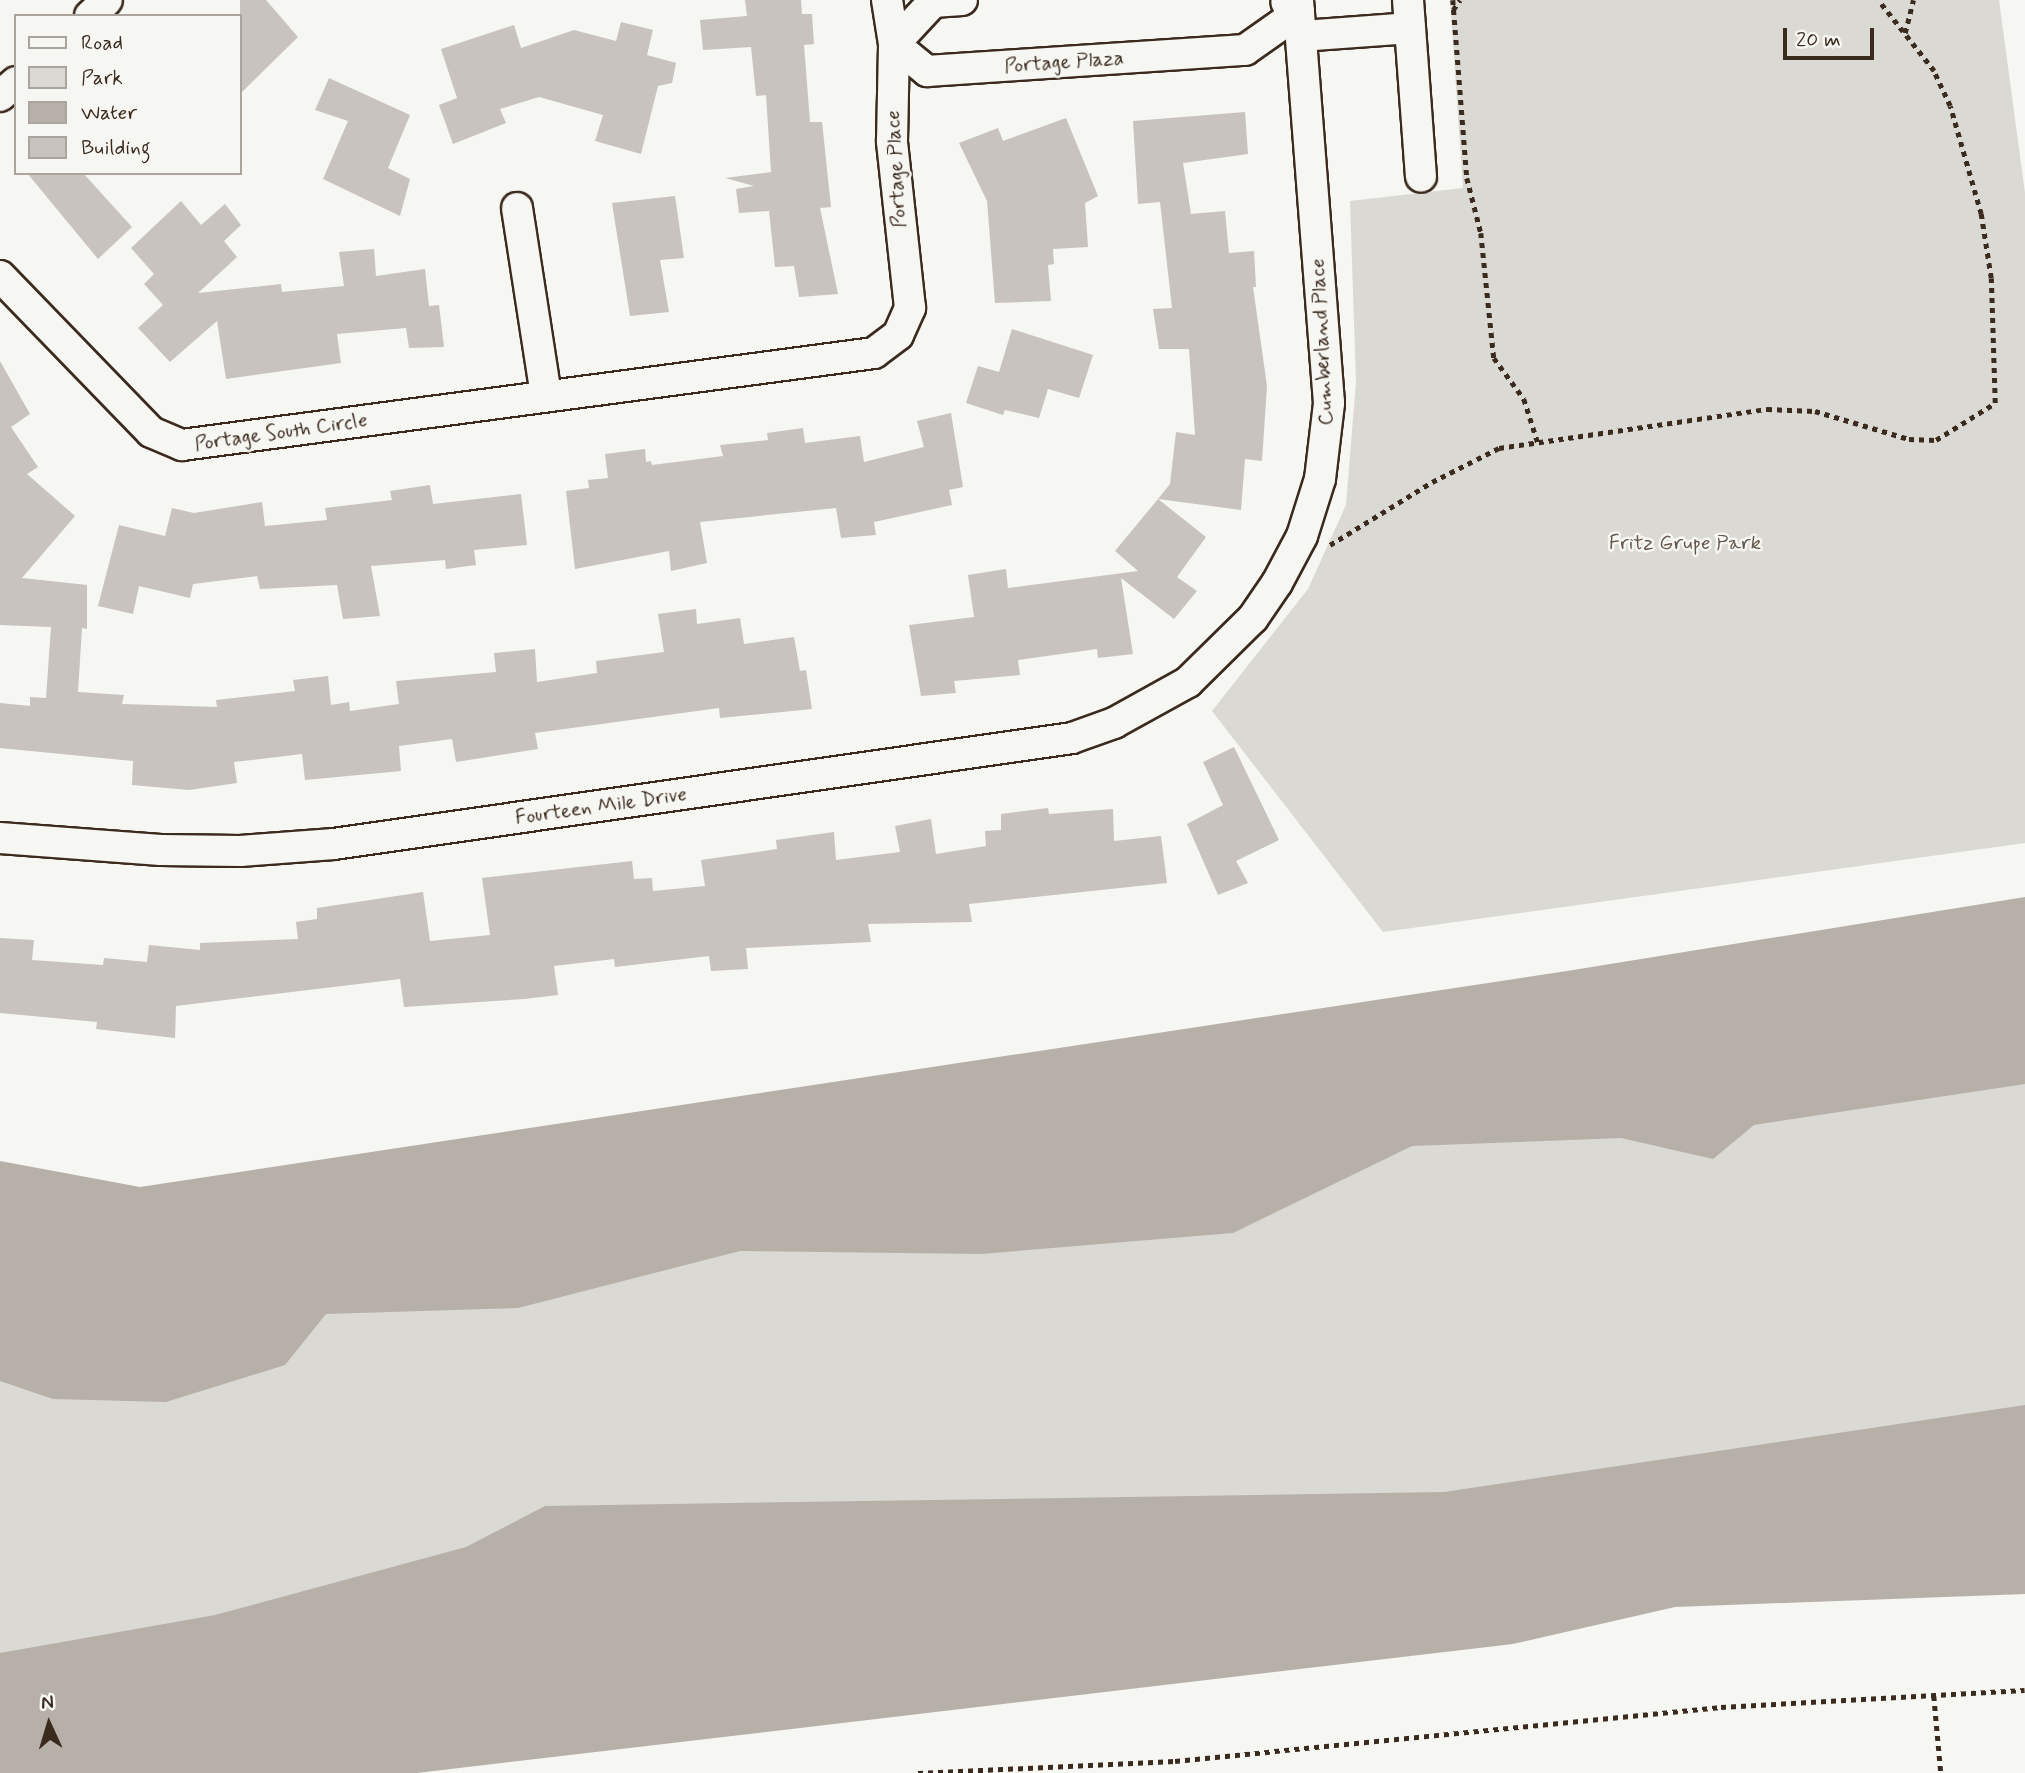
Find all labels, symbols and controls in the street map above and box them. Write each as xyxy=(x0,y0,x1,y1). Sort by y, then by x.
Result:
legend xyxy=(14,14,242,175)
scale bar xyxy=(1787,14,1878,58)
text: 20 m xyxy=(1796,26,1841,54)
text: Road xyxy=(81,29,123,57)
street label: Portage Plaza xyxy=(1003,45,1125,79)
text: Park xyxy=(81,64,123,92)
text: Water xyxy=(81,99,137,127)
street label: Portage Place xyxy=(880,109,912,229)
text: Building xyxy=(81,134,151,162)
street label: Cumberland Place xyxy=(1305,258,1339,426)
street label: Portage South Circle xyxy=(192,407,370,457)
park label: Fritz Grupe Park xyxy=(1611,530,1759,556)
street label: Fourteen Mile Drive xyxy=(514,782,688,830)
north arrow xyxy=(14,1689,84,1759)
text: N xyxy=(40,1690,55,1715)

